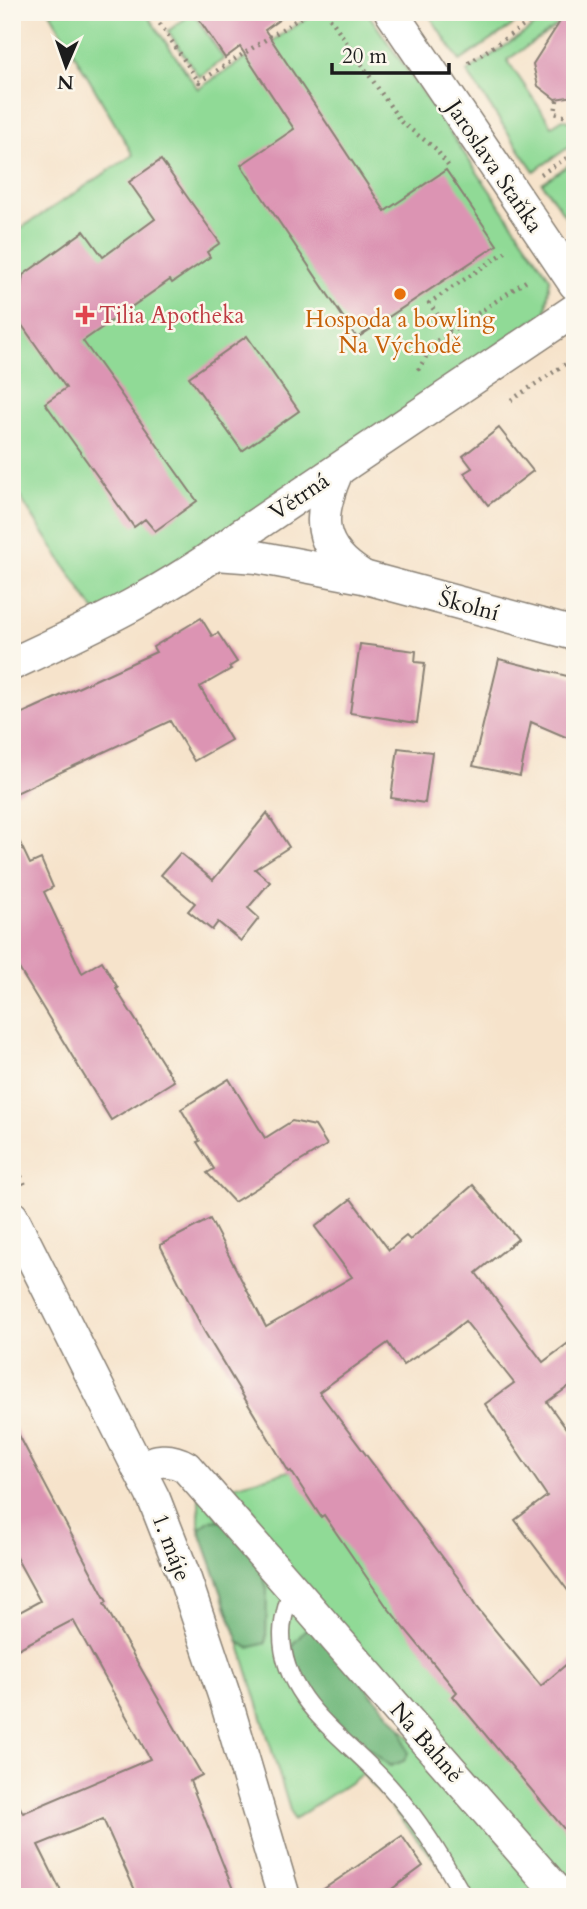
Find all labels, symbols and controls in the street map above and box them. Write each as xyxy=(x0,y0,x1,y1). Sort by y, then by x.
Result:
north arrow xyxy=(32,32,102,102)
scale bar xyxy=(332,32,449,76)
text: 20 m xyxy=(342,42,387,71)
text: N xyxy=(56,69,74,95)
street label: Jaroslava Staňka xyxy=(437,91,550,239)
marker: Hospoda a bowling Na Východě xyxy=(392,286,408,302)
place label: Tilia Apotheka xyxy=(99,300,244,331)
place label: Hospoda a bowling Na Východě xyxy=(305,304,495,361)
marker: Tilia Apotheka xyxy=(77,307,93,323)
street label: Větrná xyxy=(263,465,335,528)
street label: Školní xyxy=(435,582,503,628)
street label: 1. máje xyxy=(144,1509,199,1585)
street label: Na Bahně xyxy=(383,1695,470,1789)

